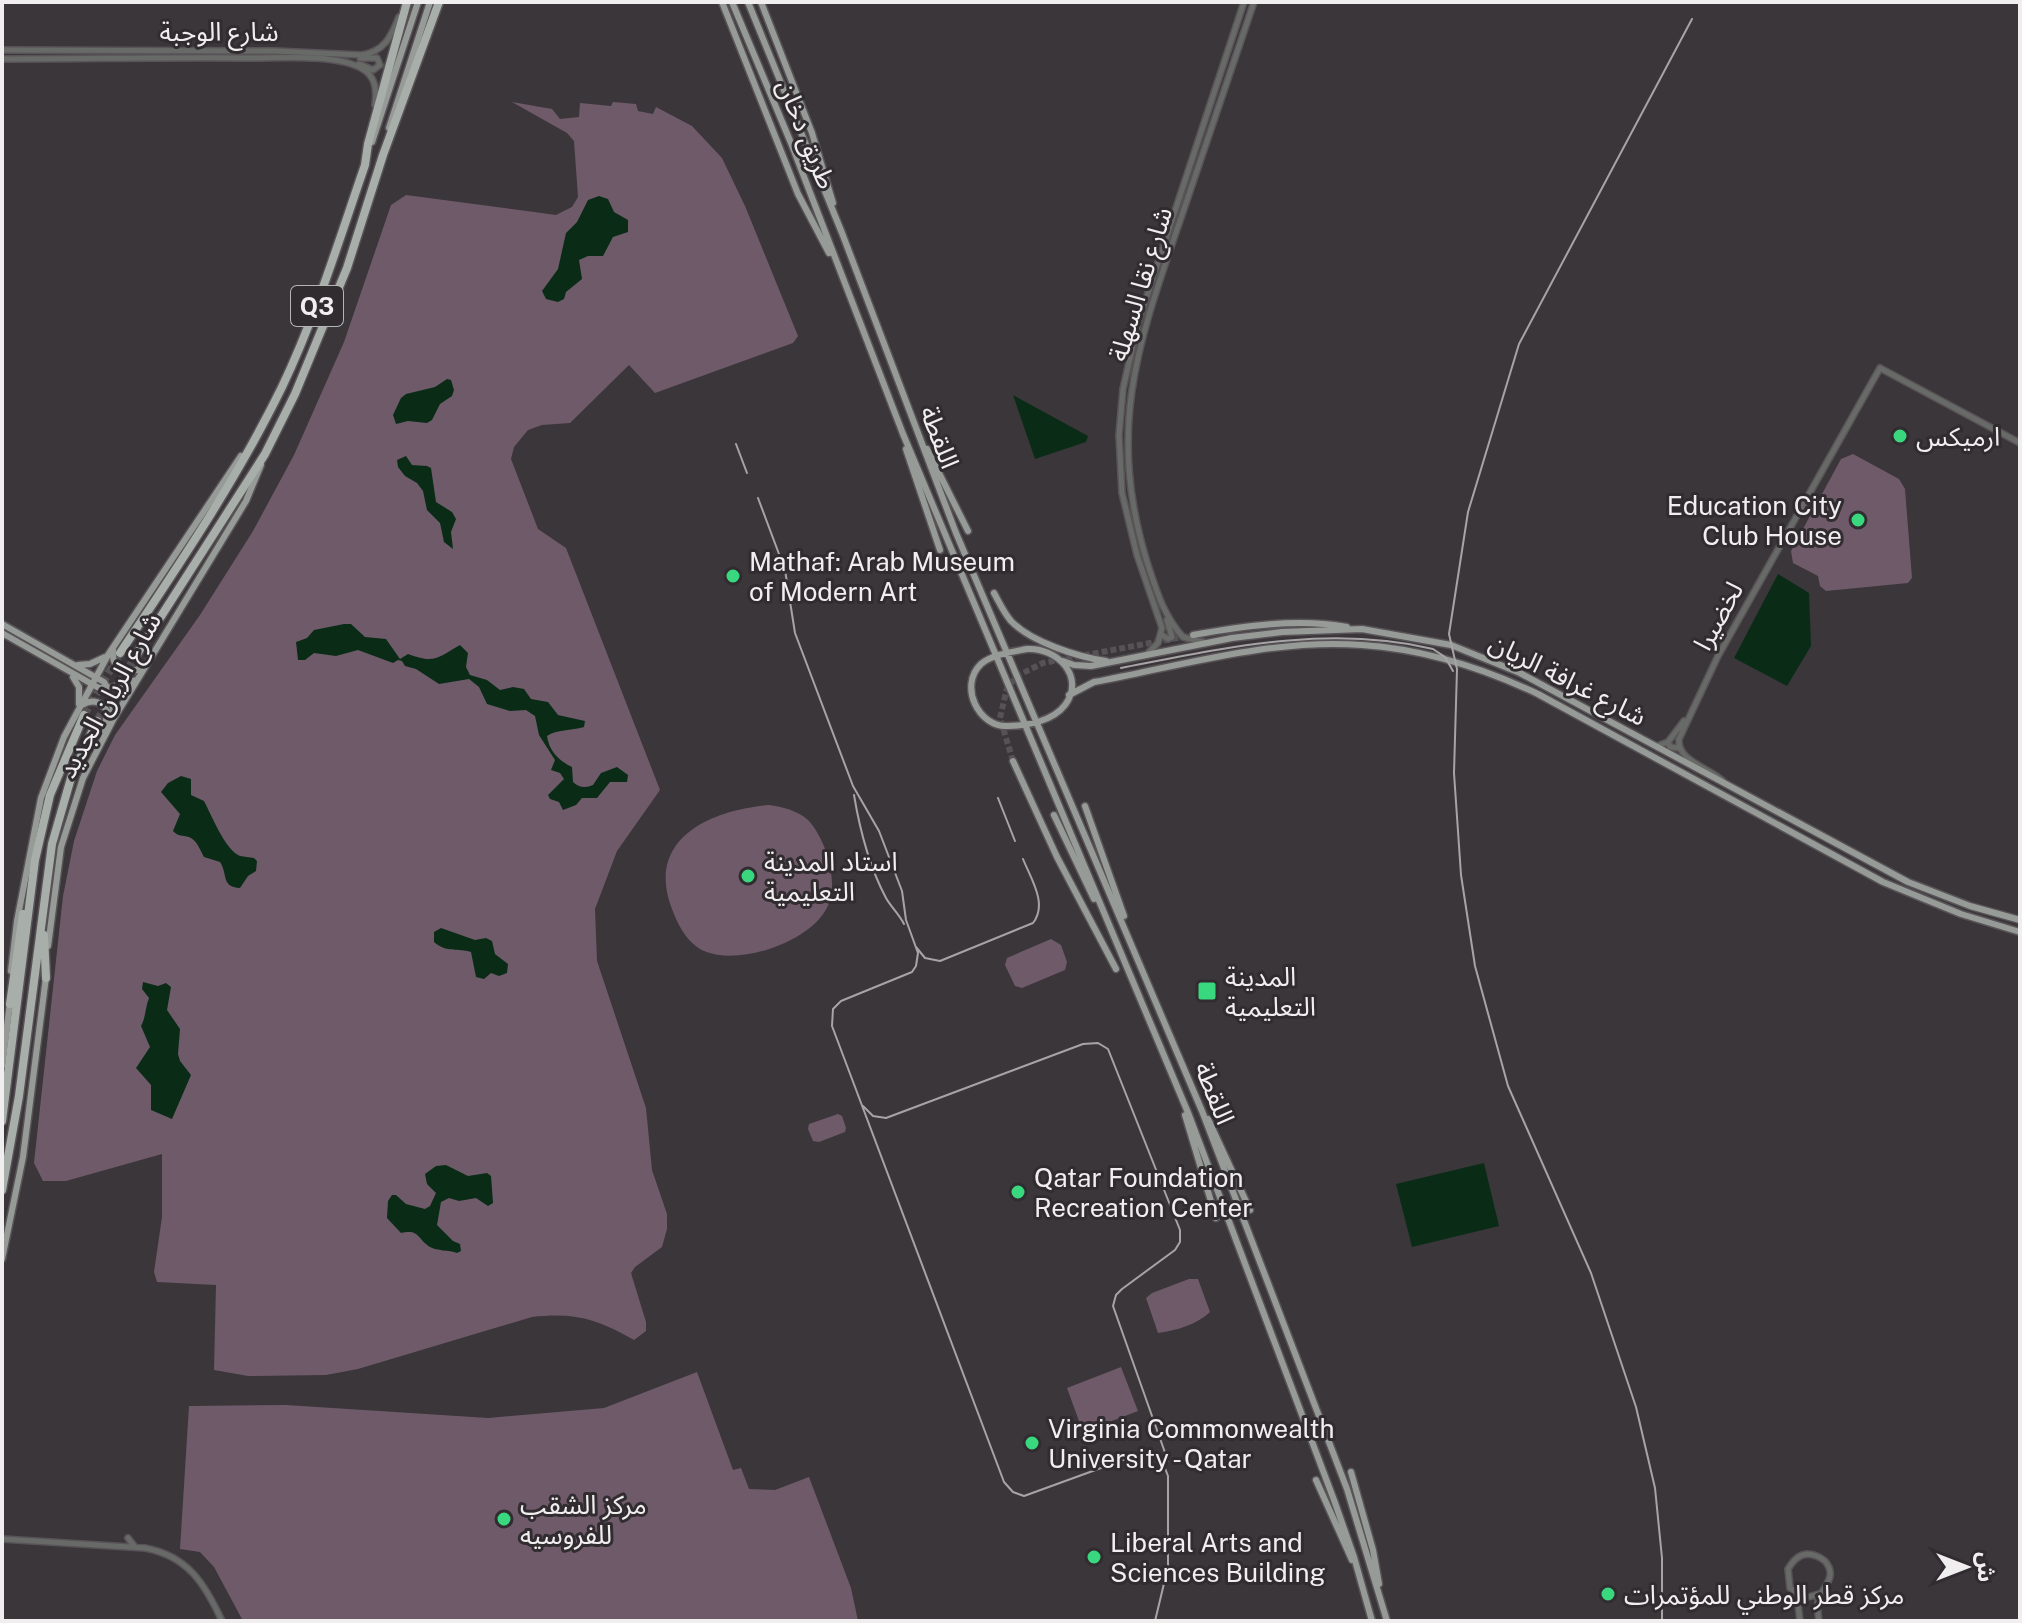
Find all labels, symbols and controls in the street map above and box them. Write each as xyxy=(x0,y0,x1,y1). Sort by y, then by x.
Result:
street label: شارع الوجبة xyxy=(159,16,279,51)
street label: طريق دخان xyxy=(770,75,843,194)
street label: شارع نقا السهلة xyxy=(1102,203,1182,366)
road number: Q3 xyxy=(291,286,343,326)
street label: اللقطة xyxy=(914,401,966,473)
place label: ارميكس xyxy=(1916,421,2000,452)
marker: ارميكس xyxy=(1891,427,1909,445)
place label: Education City Club House xyxy=(1667,490,1842,551)
marker: Education City Club House xyxy=(1849,511,1867,529)
place label: Mathaf: Arab Museum of Modern Art xyxy=(749,546,1015,607)
marker: Mathaf: Arab Museum of Modern Art xyxy=(724,567,742,585)
street label: لخضيرا xyxy=(1687,576,1749,656)
street label: شارع الريان الجديد xyxy=(51,607,171,785)
street label: شارع غرافة الريان xyxy=(1482,626,1652,735)
place label: استاد المدينة التعليمية xyxy=(764,846,898,907)
marker: استاد المدينة التعليمية xyxy=(739,867,757,885)
place label: المدينة التعليمية xyxy=(1225,961,1316,1022)
marker: المدينة التعليمية xyxy=(1196,980,1218,1002)
street label: اللقطة xyxy=(1189,1057,1241,1129)
place label: Qatar Foundation Recreation Center xyxy=(1034,1162,1252,1223)
marker: Qatar Foundation Recreation Center xyxy=(1009,1183,1027,1201)
place label: Virginia Commonwealth University - Qatar xyxy=(1048,1413,1335,1474)
marker: Virginia Commonwealth University - Qatar xyxy=(1023,1434,1041,1452)
place label: مركز الشقب للفروسيه xyxy=(520,1489,647,1550)
marker: مركز الشقب للفروسيه xyxy=(495,1510,513,1528)
place label: Liberal Arts and Sciences Building xyxy=(1110,1527,1326,1588)
north arrow xyxy=(1926,1527,2006,1607)
marker: Liberal Arts and Sciences Building xyxy=(1085,1548,1103,1566)
text: ش xyxy=(1973,1552,1999,1582)
place label: مركز قطر الوطني للمؤتمرات xyxy=(1624,1579,1904,1615)
marker: مركز قطر الوطني للمؤتمرات xyxy=(1599,1585,1617,1603)

